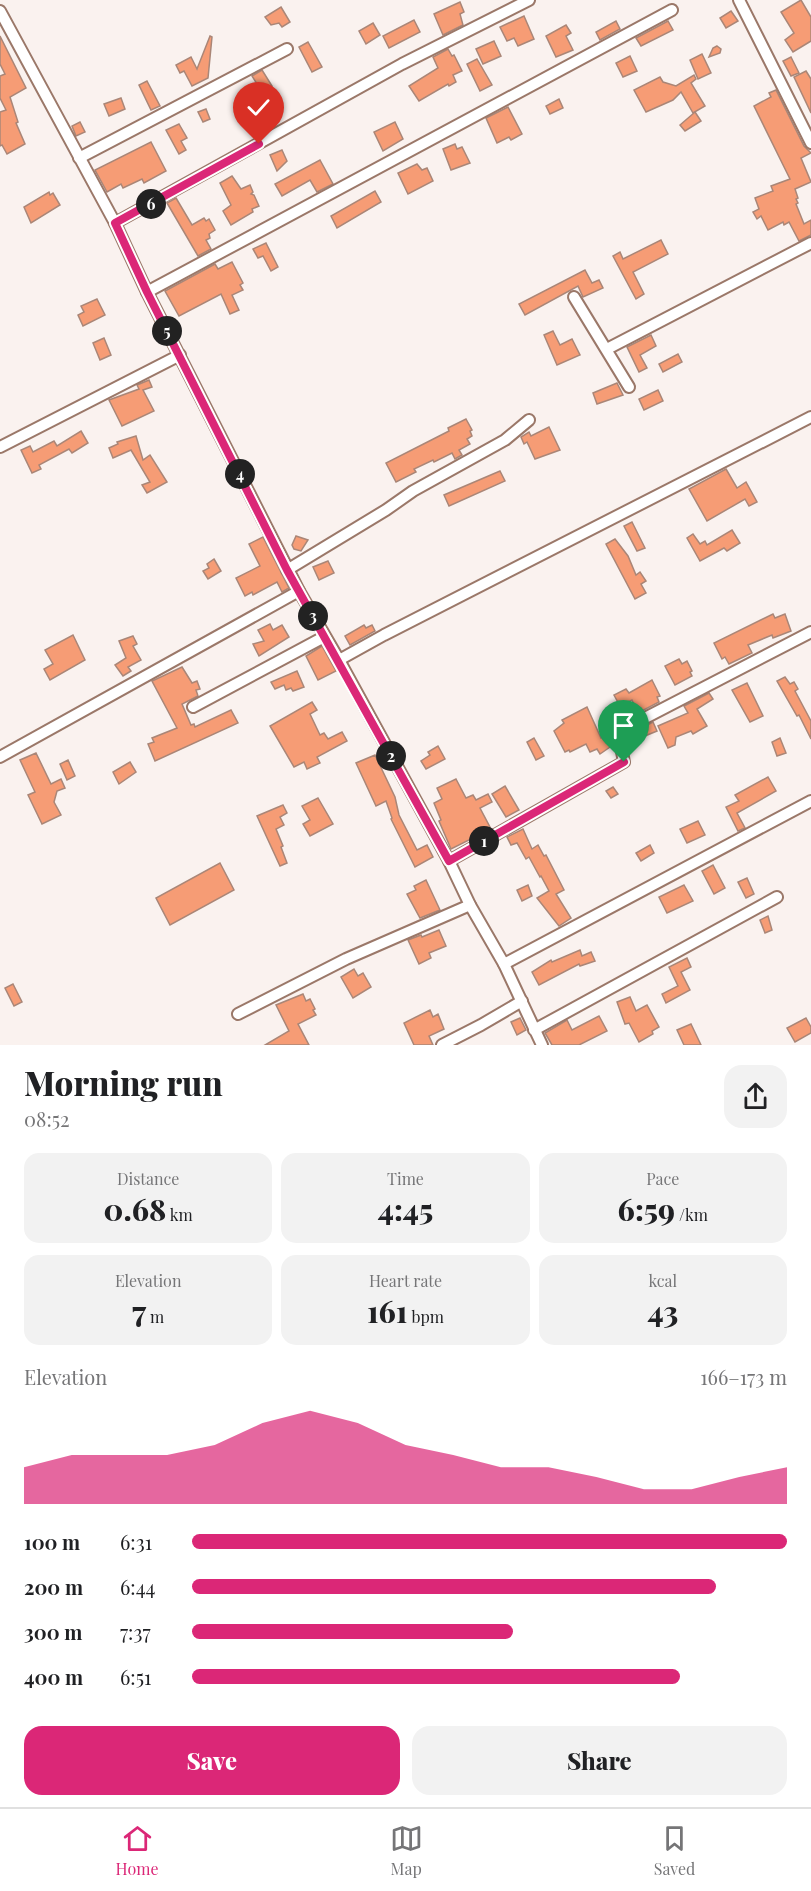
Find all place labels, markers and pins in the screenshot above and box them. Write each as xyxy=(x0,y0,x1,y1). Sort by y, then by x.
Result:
pin xyxy=(233,82,284,144)
pin: 6 xyxy=(136,189,166,219)
pin: 5 xyxy=(152,316,182,346)
pin: 4 xyxy=(225,459,255,489)
pin: 3 xyxy=(298,601,328,631)
pin xyxy=(598,700,649,762)
pin: 2 xyxy=(376,741,406,771)
pin: 1 xyxy=(469,826,499,856)

